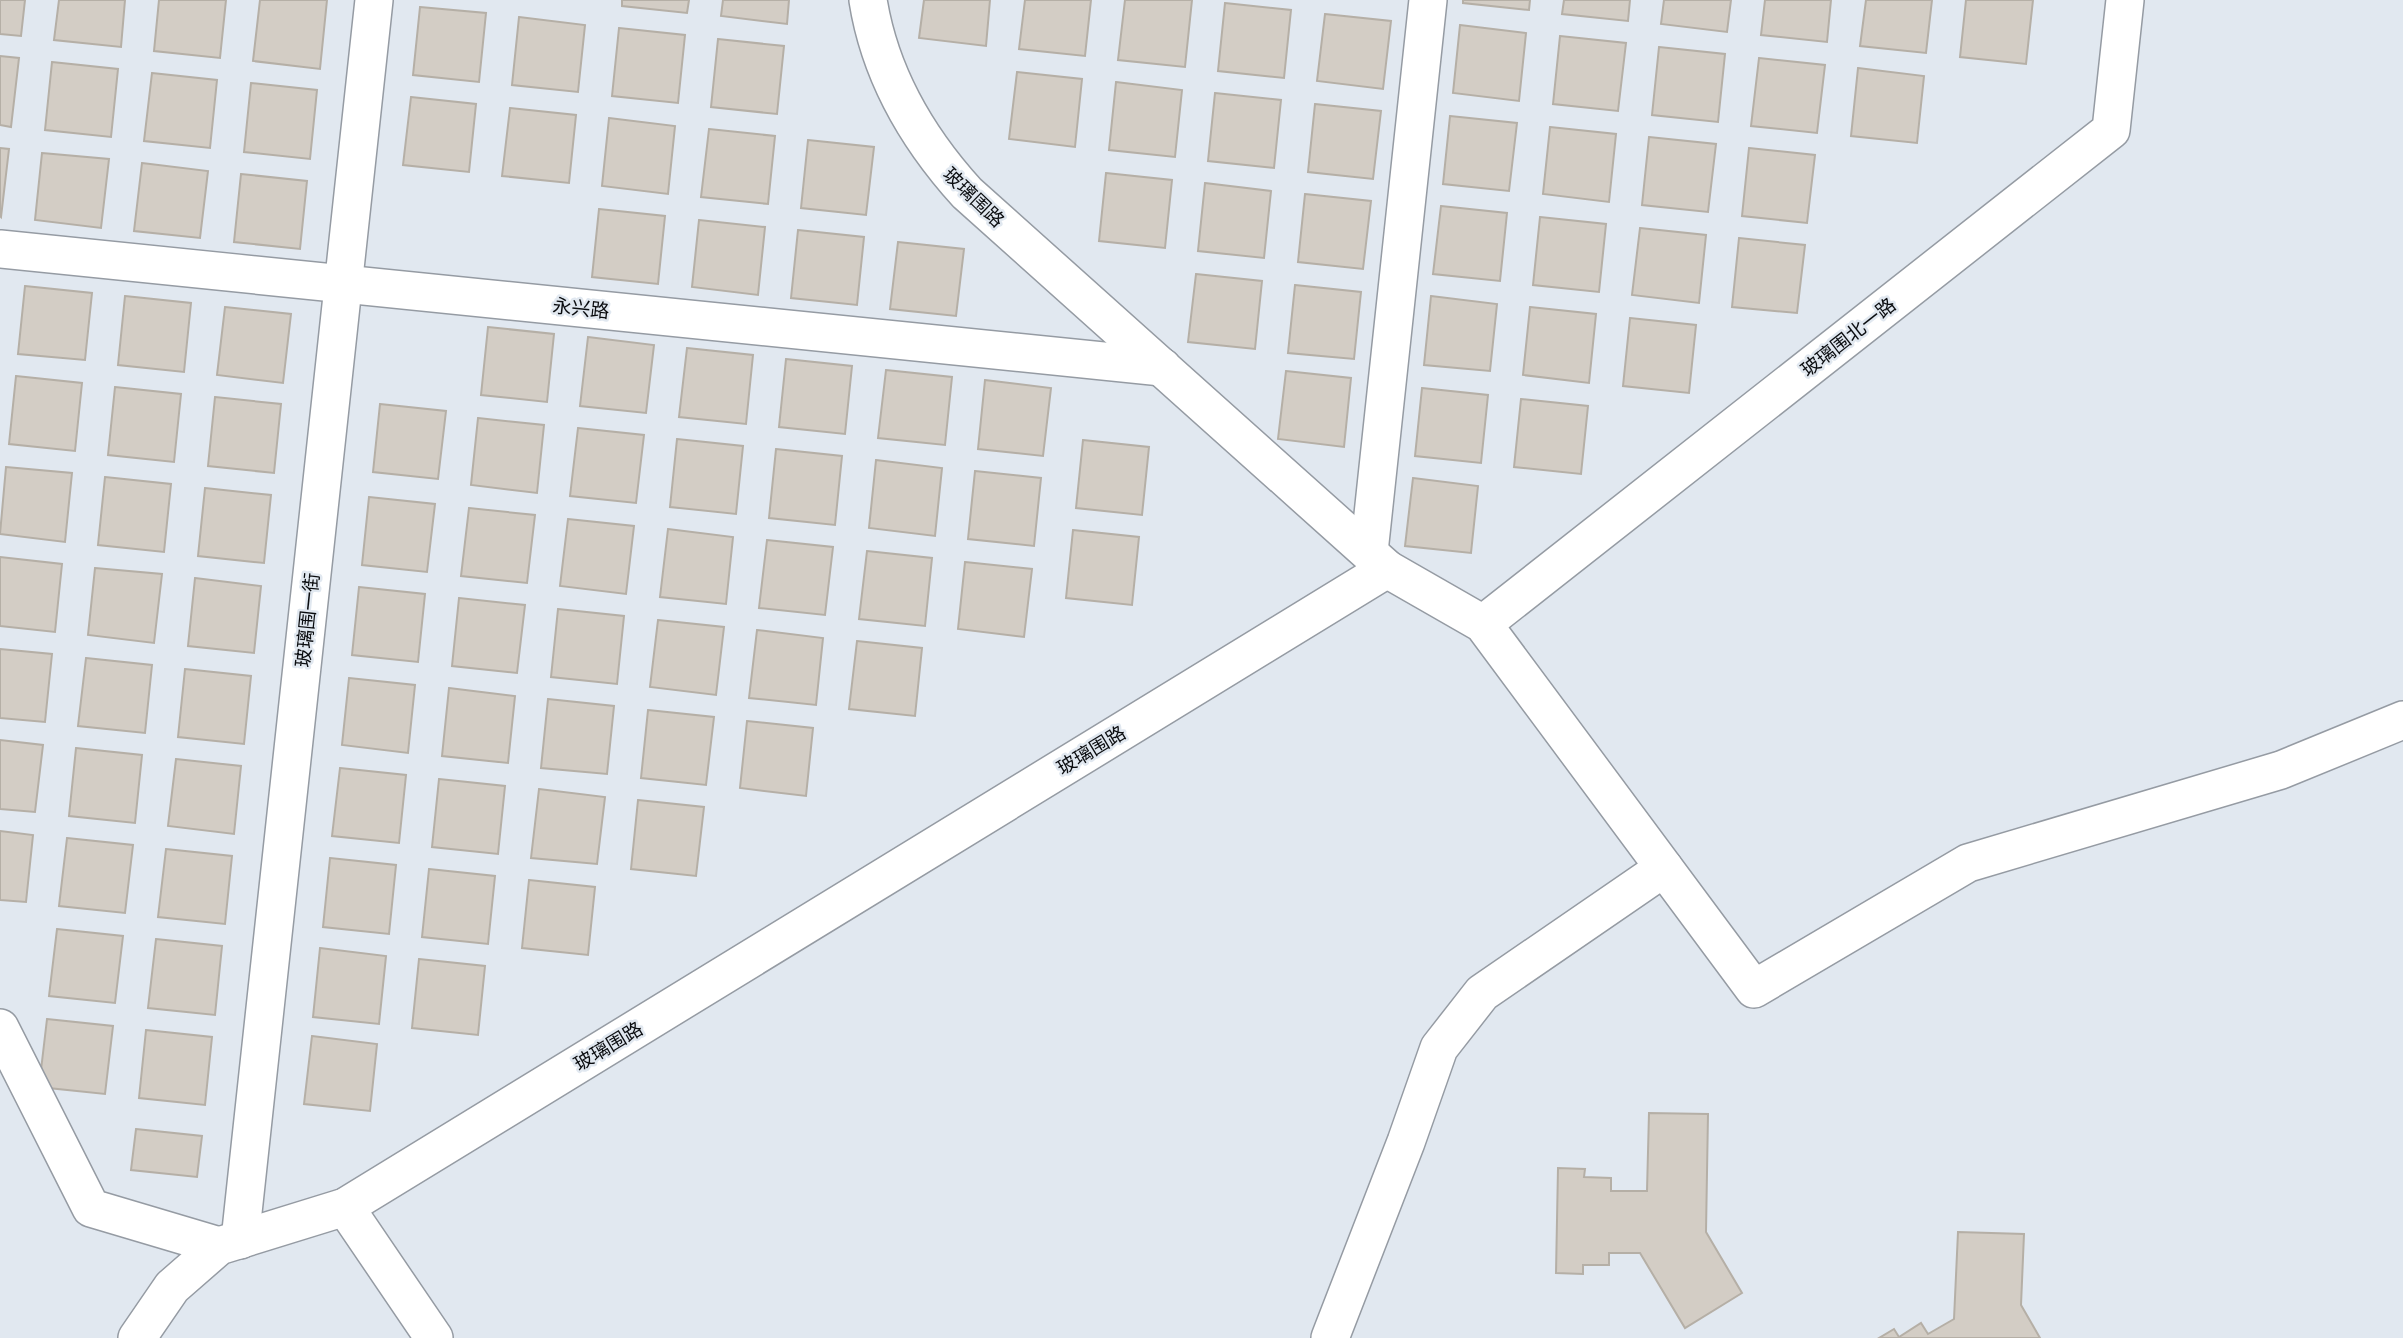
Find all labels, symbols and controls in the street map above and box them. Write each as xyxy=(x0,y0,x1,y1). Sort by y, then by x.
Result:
street label: 玻璃围路 xyxy=(938,161,1010,233)
street label: 永兴路 xyxy=(551,292,611,324)
street label: 玻璃围北一路 xyxy=(1795,292,1901,382)
street label: 玻璃围一街 xyxy=(289,571,325,669)
street label: 玻璃围路 xyxy=(1052,719,1130,781)
street label: 玻璃围路 xyxy=(569,1015,647,1077)

